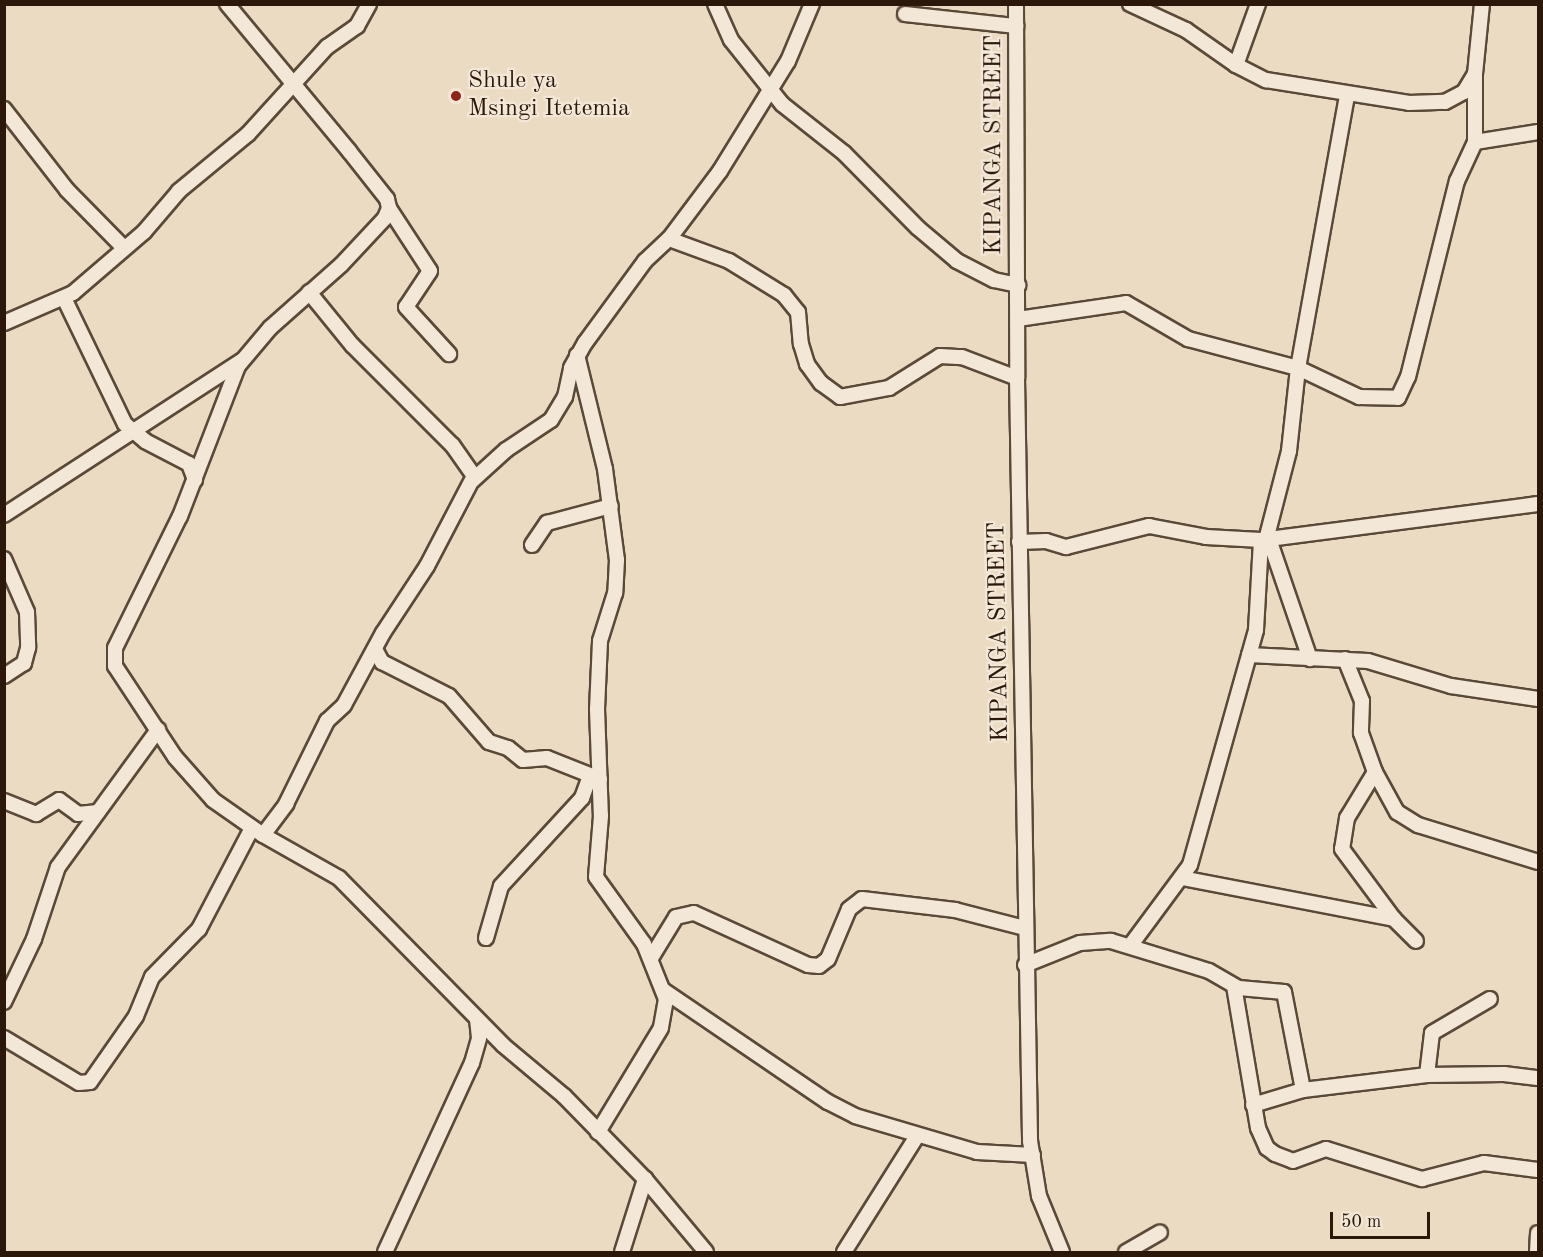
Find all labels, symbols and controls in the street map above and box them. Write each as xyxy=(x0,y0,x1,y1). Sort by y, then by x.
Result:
street label: KIPANGA STREET xyxy=(981,35,1009,255)
place label: Shule ya Msingi Itetemia xyxy=(468,68,630,124)
marker: Shule ya Msingi Itetemia xyxy=(449,89,463,103)
street label: KIPANGA STREET xyxy=(984,522,1016,742)
scale bar xyxy=(1333,1200,1434,1238)
text: 50 m xyxy=(1341,1213,1381,1231)

